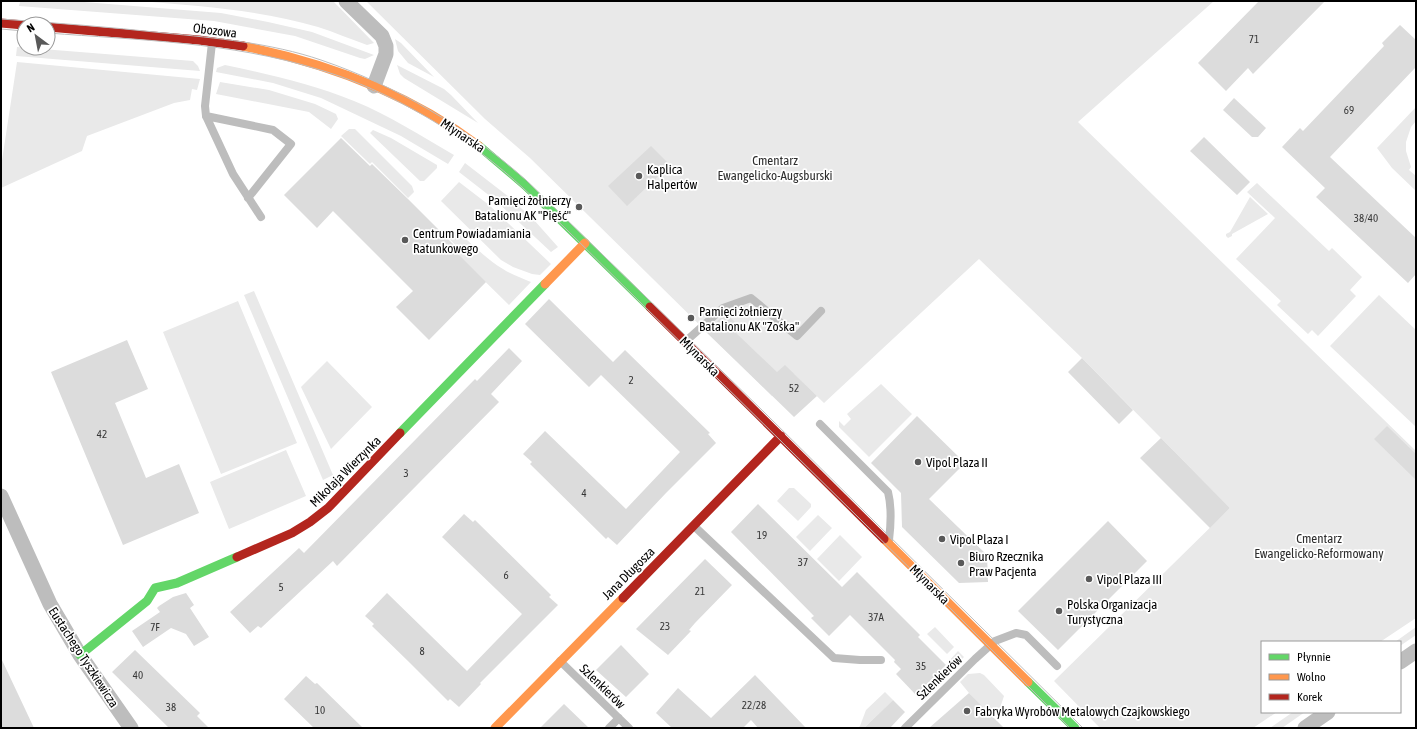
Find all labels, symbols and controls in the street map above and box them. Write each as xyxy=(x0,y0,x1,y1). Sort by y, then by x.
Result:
north arrow xyxy=(16,16,56,56)
street label: Obozowa xyxy=(192,20,238,41)
text: N xyxy=(25,21,37,34)
house number: 71 xyxy=(1249,33,1259,45)
house number: 69 xyxy=(1344,104,1354,116)
street label: Młynarska xyxy=(438,115,488,156)
park label: Cmentarz Ewangelicko-Augsburski xyxy=(718,153,832,183)
place label: Kaplica Halpertów xyxy=(647,162,697,192)
marker: Kaplica Halpertów xyxy=(634,171,644,181)
place label: Pamięci żołnierzy Batalionu AK "Pięść" xyxy=(475,193,572,223)
marker: Pamięci żołnierzy Batalionu AK "Pięść" xyxy=(574,202,584,212)
house number: 38/40 xyxy=(1354,212,1378,224)
place label: Centrum Powiadamiania Ratunkowego xyxy=(413,226,531,256)
marker: Centrum Powiadamiania Ratunkowego xyxy=(400,235,410,245)
place label: Pamięci żołnierzy Batalionu AK "Zośka" xyxy=(699,304,799,334)
marker: Pamięci żołnierzy Batalionu AK "Zośka" xyxy=(686,313,696,323)
street label: Młynarska xyxy=(677,333,723,379)
house number: 2 xyxy=(628,374,634,386)
house number: 52 xyxy=(789,382,799,394)
house number: 42 xyxy=(97,428,107,440)
street label: Mikołaja Wierzynka xyxy=(307,433,384,510)
place label: Vipol Plaza II xyxy=(926,455,988,470)
marker: Vipol Plaza II xyxy=(913,457,923,467)
house number: 3 xyxy=(403,467,409,479)
house number: 4 xyxy=(581,487,587,499)
house number: 19 xyxy=(757,529,767,541)
park label: Cmentarz Ewangelicko-Reformowany xyxy=(1254,531,1384,561)
place label: Vipol Plaza I xyxy=(950,532,1009,547)
marker: Vipol Plaza I xyxy=(937,534,947,544)
street label: Jana Długosza xyxy=(599,544,658,603)
place label: Biuro Rzecznika Praw Pacjenta xyxy=(969,549,1044,579)
house number: 37 xyxy=(798,556,808,568)
marker: Biuro Rzecznika Praw Pacjenta xyxy=(956,558,966,568)
street label: Młynarska xyxy=(907,561,953,607)
house number: 6 xyxy=(503,569,509,581)
place label: Vipol Plaza III xyxy=(1097,572,1162,587)
marker: Vipol Plaza III xyxy=(1084,574,1094,584)
house number: 5 xyxy=(278,581,284,593)
house number: 21 xyxy=(695,585,705,597)
place label: Polska Organizacja Turystyczna xyxy=(1067,597,1157,627)
street label: Eustachego Tyszkiewicza xyxy=(46,604,122,710)
marker: Polska Organizacja Turystyczna xyxy=(1054,606,1064,616)
house number: 37A xyxy=(868,611,884,623)
house number: 23 xyxy=(660,620,670,632)
house number: 7F xyxy=(150,621,160,633)
legend xyxy=(1261,641,1401,713)
house number: 8 xyxy=(419,645,425,657)
text: Płynnie xyxy=(1297,650,1331,664)
street label: Szlenkierów xyxy=(913,652,965,703)
house number: 35 xyxy=(916,660,926,672)
street label: Szlenkierów xyxy=(577,661,629,712)
house number: 40 xyxy=(133,669,143,681)
text: Wolno xyxy=(1297,670,1326,684)
text: Korek xyxy=(1297,690,1323,704)
house number: 22/28 xyxy=(742,699,766,711)
house number: 38 xyxy=(166,701,176,713)
house number: 10 xyxy=(315,704,325,716)
place label: Fabryka Wyrobów Metalowych Czajkowskiego xyxy=(975,704,1190,719)
marker: Fabryka Wyrobów Metalowych Czajkowskiego xyxy=(962,706,972,716)

